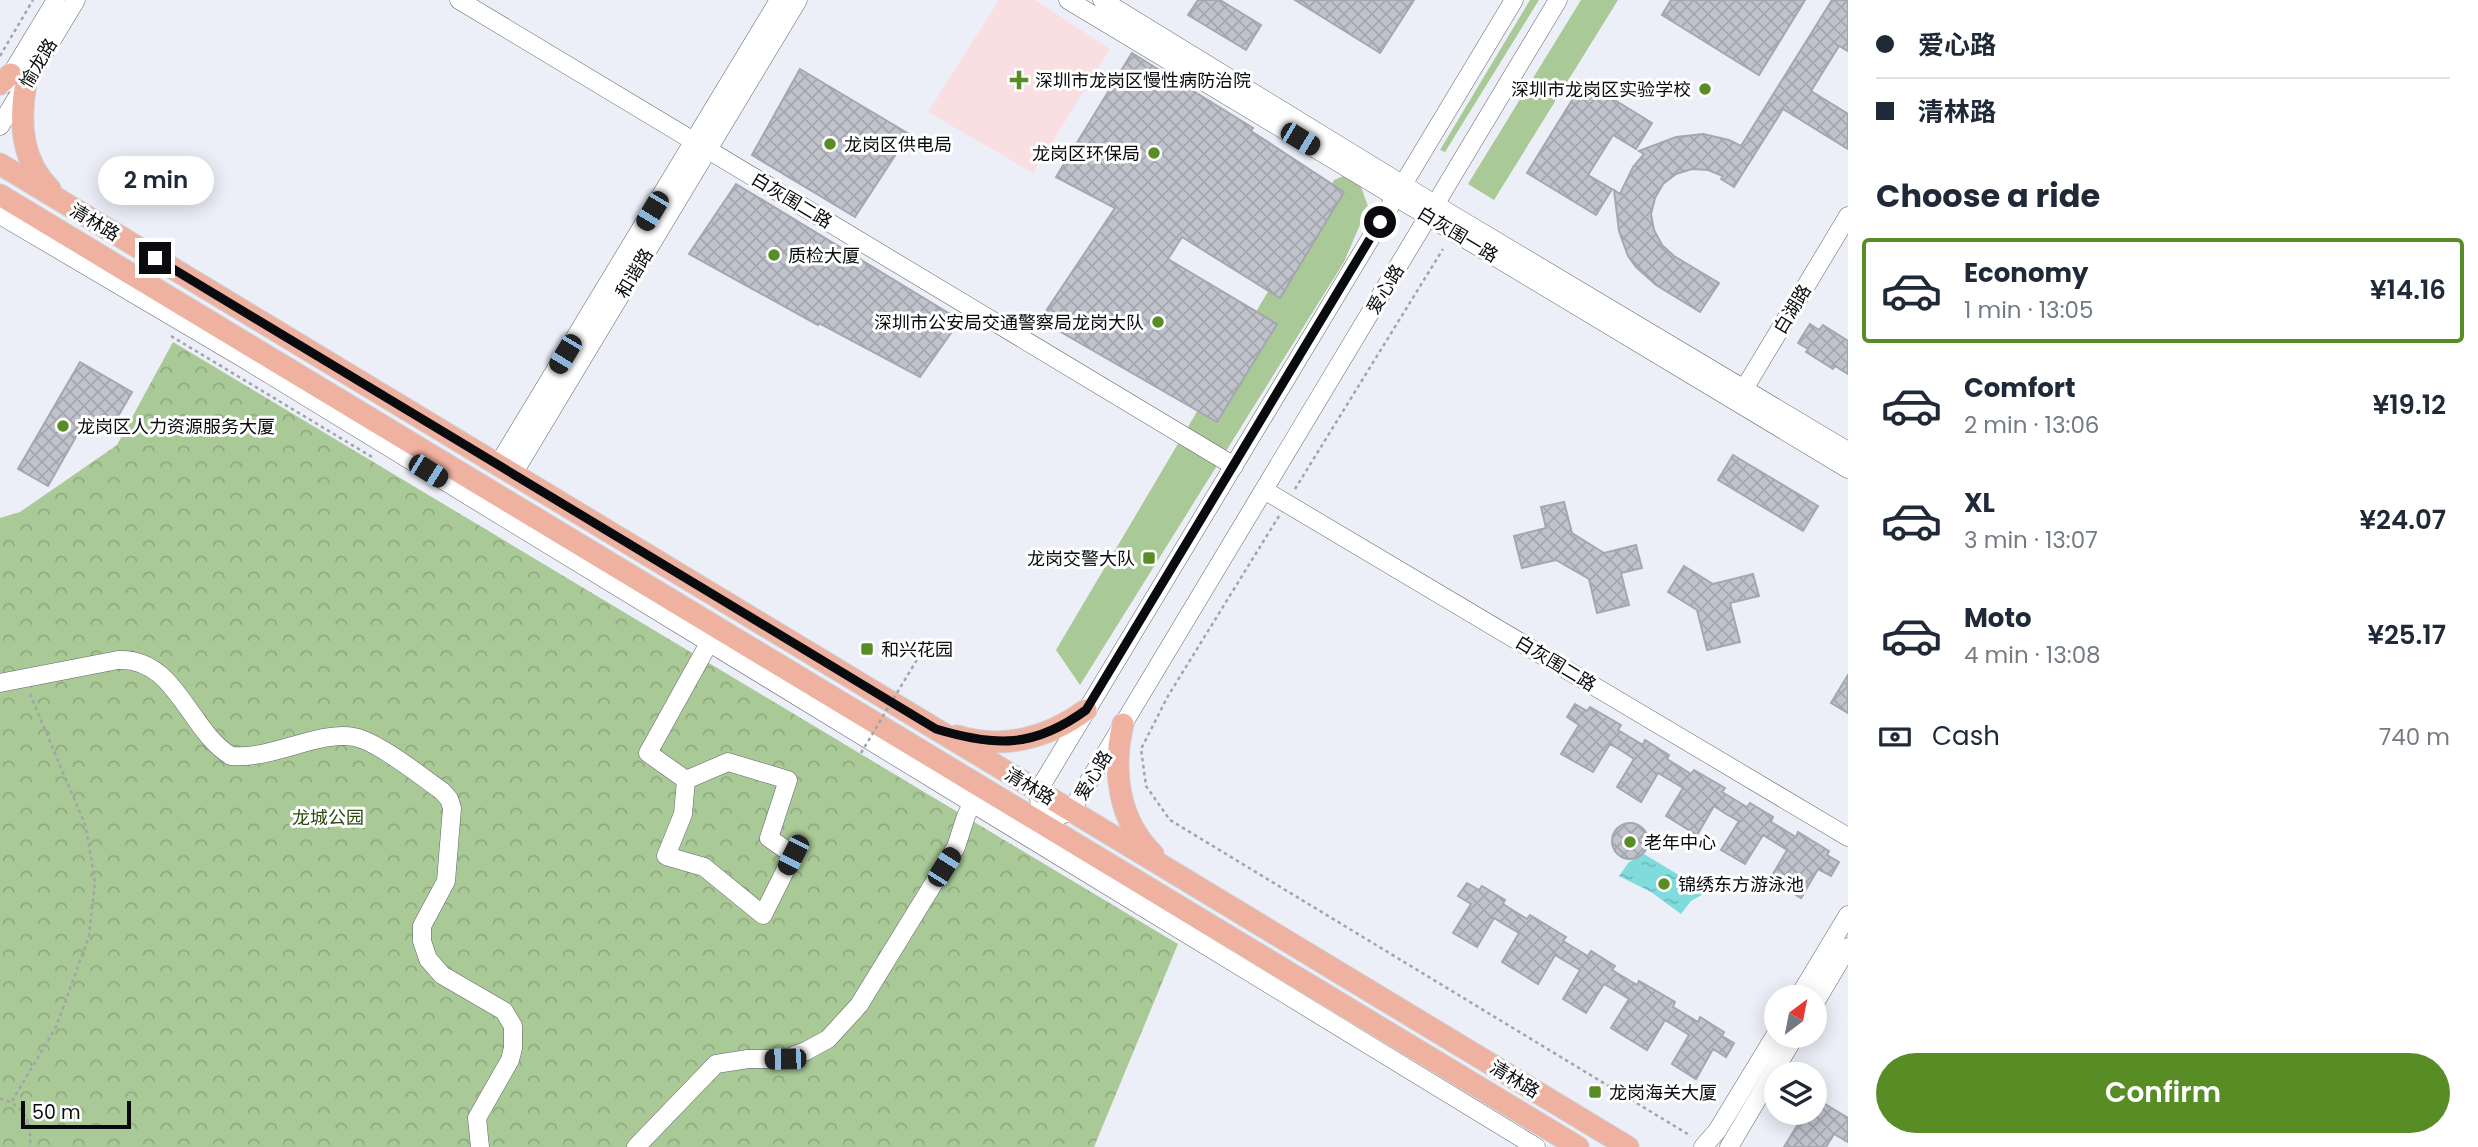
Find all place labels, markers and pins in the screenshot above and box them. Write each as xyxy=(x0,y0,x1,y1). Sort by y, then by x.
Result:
place label: 深圳市龙岗区慢性病防治院 xyxy=(1035,68,1251,93)
marker: 深圳市龙岗区慢性病防治院 xyxy=(1009,70,1029,90)
place label: 深圳市龙岗区实验学校 xyxy=(1511,77,1691,102)
marker: 深圳市龙岗区实验学校 xyxy=(1697,81,1713,97)
place label: 龙岗区供电局 xyxy=(844,132,952,157)
marker: 龙岗区供电局 xyxy=(822,136,838,152)
place label: 龙岗区环保局 xyxy=(1032,141,1140,166)
marker: 龙岗区环保局 xyxy=(1146,145,1162,161)
place label: 质检大厦 xyxy=(788,243,860,268)
marker: 质检大厦 xyxy=(766,247,782,263)
place label: 深圳市公安局交通警察局龙岗大队 xyxy=(874,310,1144,335)
marker: 深圳市公安局交通警察局龙岗大队 xyxy=(1150,314,1166,330)
place label: 龙岗区人力资源服务大厦 xyxy=(77,414,275,439)
marker: 龙岗区人力资源服务大厦 xyxy=(55,418,71,434)
place label: 龙岗交警大队 xyxy=(1027,546,1135,571)
marker: 龙岗交警大队 xyxy=(1141,550,1157,566)
place label: 和兴花园 xyxy=(881,637,953,662)
marker: 和兴花园 xyxy=(859,641,875,657)
place label: 老年中心 xyxy=(1644,830,1716,855)
marker: 老年中心 xyxy=(1622,834,1638,850)
place label: 锦绣东方游泳池 xyxy=(1678,872,1804,897)
marker: 锦绣东方游泳池 xyxy=(1656,876,1672,892)
place label: 龙岗海关大厦 xyxy=(1609,1080,1717,1105)
marker: 龙岗海关大厦 xyxy=(1587,1084,1603,1100)

